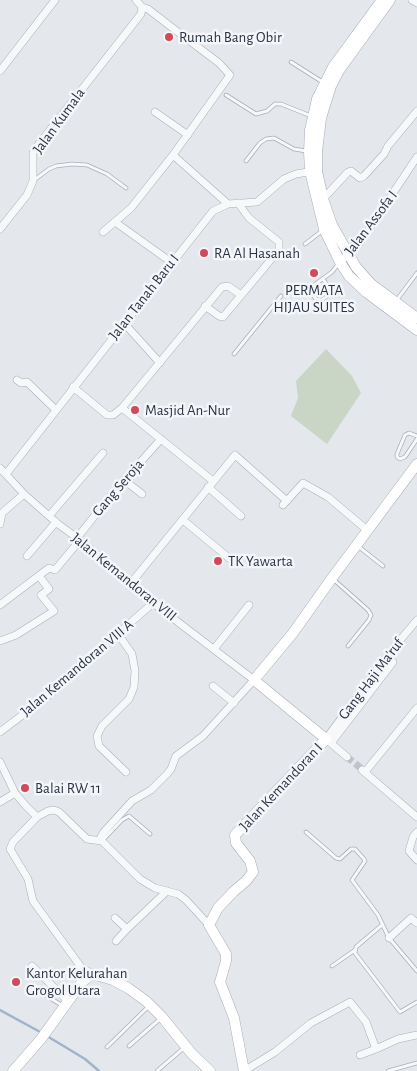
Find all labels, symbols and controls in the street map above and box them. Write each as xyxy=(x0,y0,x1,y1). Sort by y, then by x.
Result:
place label: Rumah Bang Obir xyxy=(179,28,282,46)
marker: Rumah Bang Obir xyxy=(163,31,175,43)
street label: Jalan Kumala xyxy=(29,85,89,157)
street label: Jalan Assofa I xyxy=(341,187,401,259)
place label: RA Al Hasanah xyxy=(214,244,300,262)
marker: RA Al Hasanah xyxy=(198,247,210,259)
street label: Jalan Tanah Baru I xyxy=(105,251,183,343)
marker: PERMATA HIJAU SUITES xyxy=(308,267,320,279)
place label: PERMATA HIJAU SUITES xyxy=(273,281,355,316)
place label: Masjid An-Nur xyxy=(145,401,230,419)
marker: Masjid An-Nur xyxy=(129,404,141,416)
street label: Gang Seroja xyxy=(88,456,148,520)
street label: Jalan Kemandoran VIII xyxy=(68,529,180,625)
place label: TK Yawarta xyxy=(228,552,293,570)
marker: TK Yawarta xyxy=(212,555,224,567)
street label: Jalan Kemandoran VIII A xyxy=(17,616,137,720)
street label: Gang Haji Ma'ruf xyxy=(334,635,408,723)
street label: Jalan Kemandoran I xyxy=(236,739,326,835)
place label: Balai RW 11 xyxy=(35,779,101,797)
marker: Balai RW 11 xyxy=(19,782,31,794)
place label: Kantor Kelurahan Grogol Utara xyxy=(26,964,128,999)
marker: Kantor Kelurahan Grogol Utara xyxy=(10,976,22,988)

